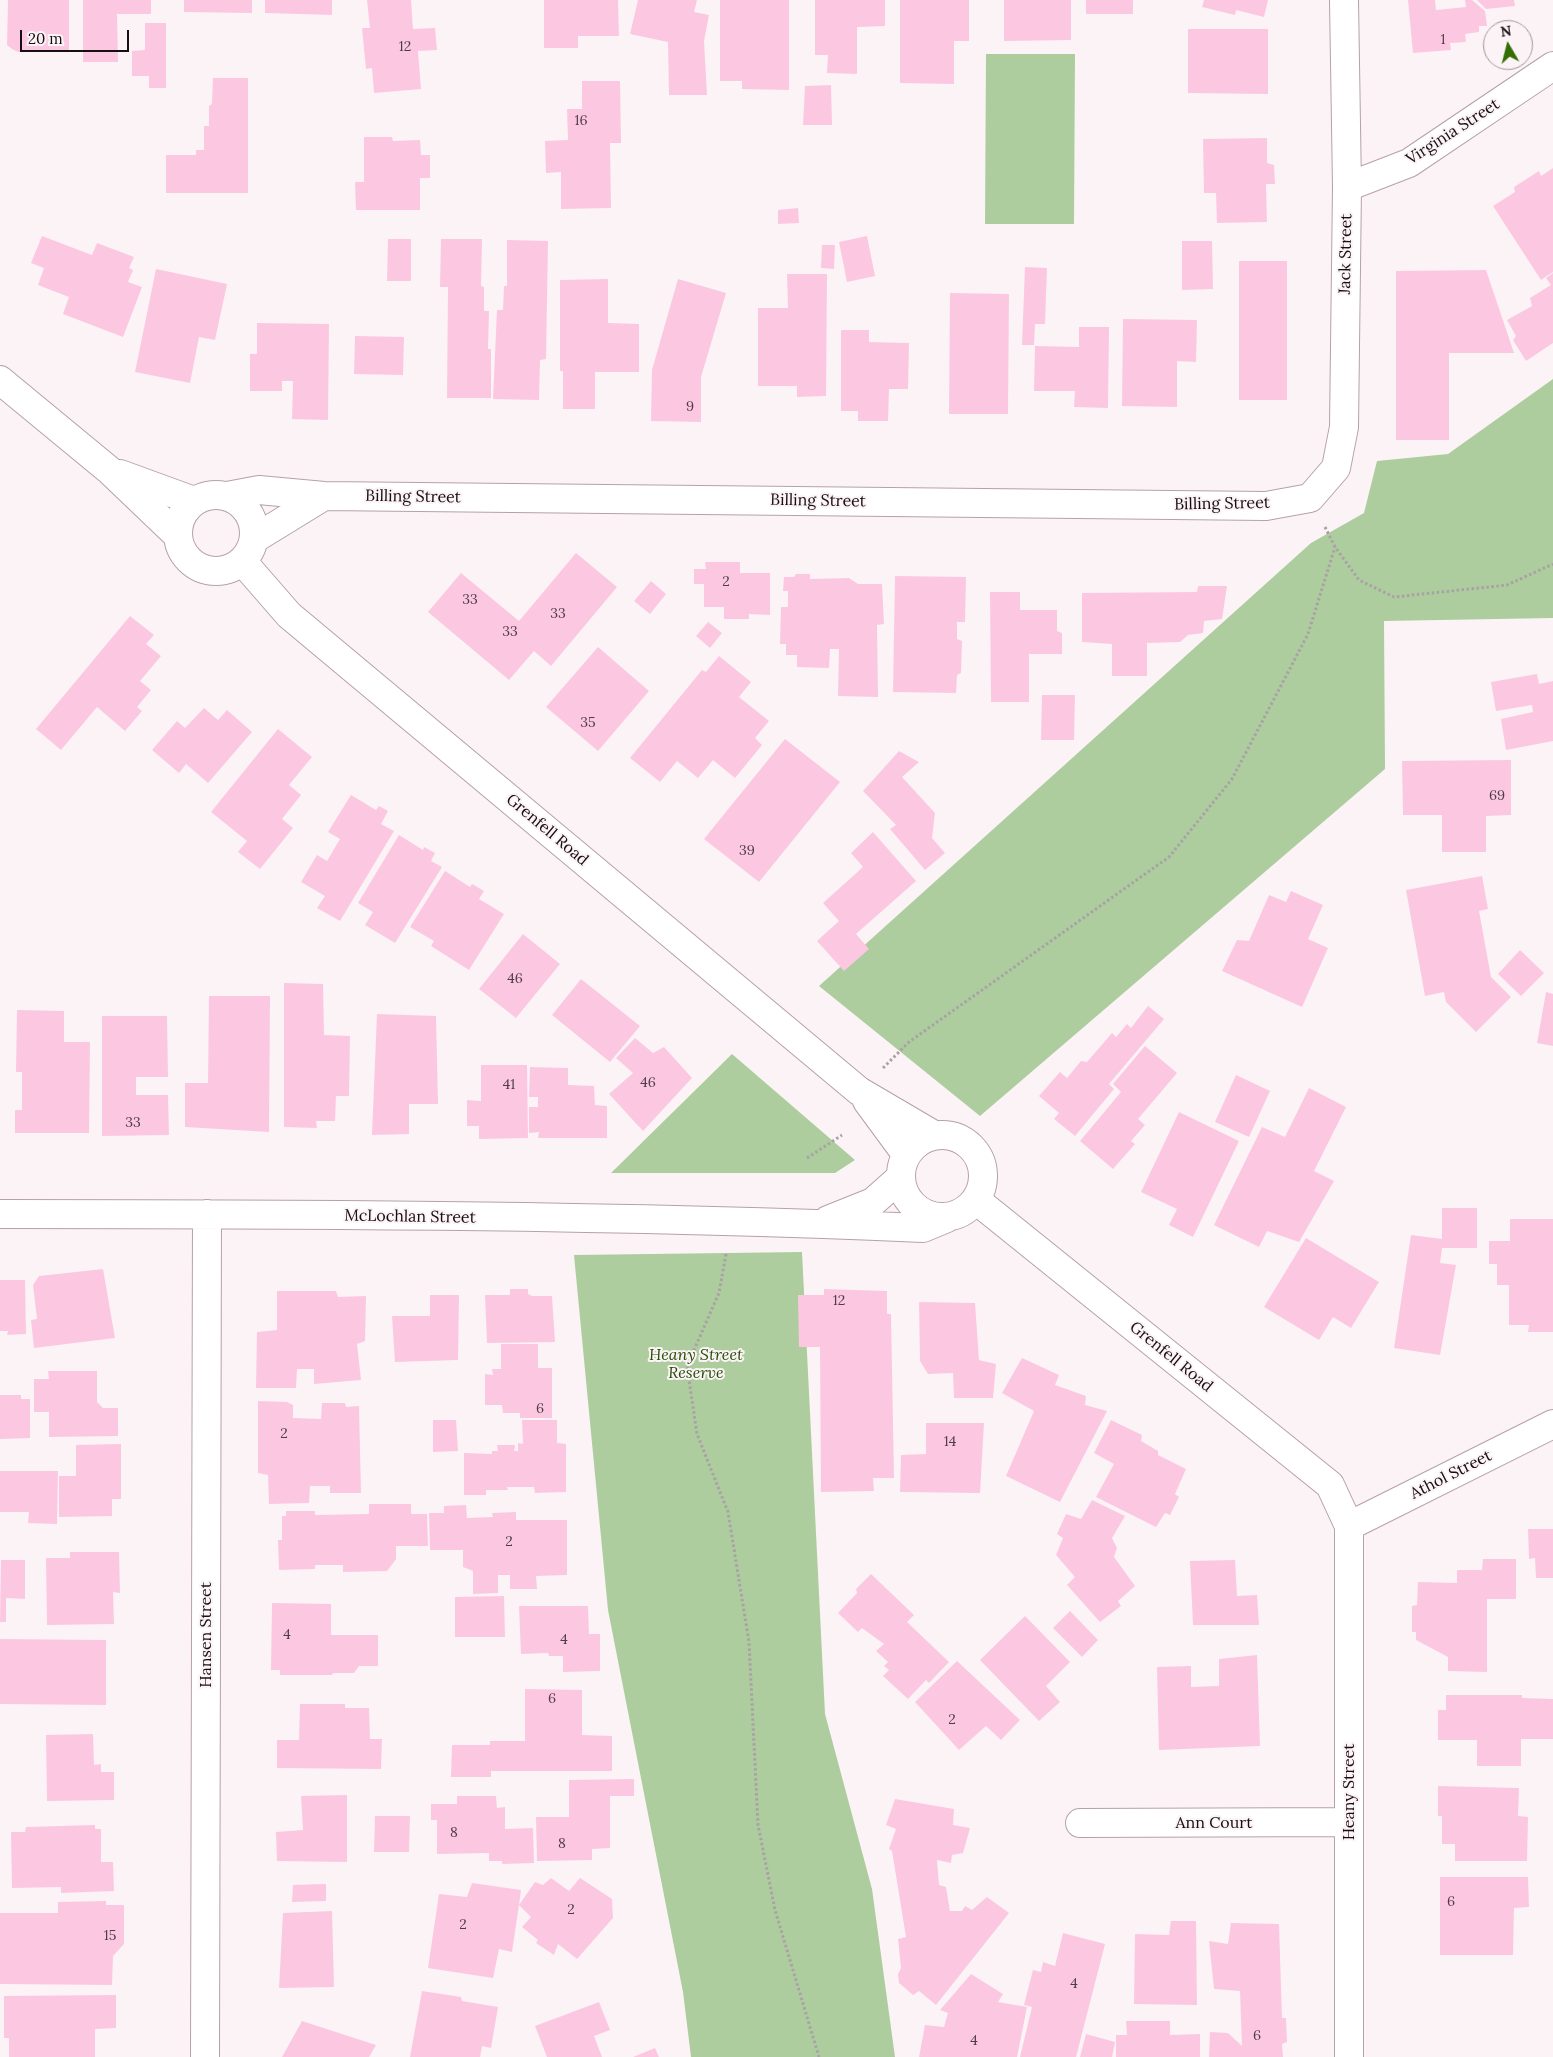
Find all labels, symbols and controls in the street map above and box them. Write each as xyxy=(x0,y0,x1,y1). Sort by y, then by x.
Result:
scale bar xyxy=(22,20,131,52)
north arrow xyxy=(1483,20,1533,70)
text: N xyxy=(1499,21,1513,41)
text: 20 m xyxy=(28,29,63,48)
house number: 1 xyxy=(1440,32,1446,48)
house number: 12 xyxy=(399,39,411,55)
street label: Virginia Street xyxy=(1403,95,1503,169)
house number: 16 xyxy=(574,113,588,129)
street label: Jack Street xyxy=(1336,214,1356,294)
house number: 9 xyxy=(686,399,694,415)
street label: Billing Street xyxy=(365,487,461,507)
street label: Billing Street xyxy=(770,491,866,511)
street label: Billing Street xyxy=(1174,494,1270,514)
house number: 2 xyxy=(722,574,730,590)
house number: 33 xyxy=(462,592,478,608)
house number: 33 xyxy=(550,606,566,622)
house number: 33 xyxy=(502,624,518,640)
house number: 35 xyxy=(580,715,596,731)
house number: 69 xyxy=(1489,788,1505,804)
street label: Grenfell Road xyxy=(502,790,592,870)
house number: 39 xyxy=(739,843,755,859)
house number: 46 xyxy=(507,971,523,987)
house number: 46 xyxy=(640,1075,656,1091)
house number: 41 xyxy=(503,1077,515,1093)
house number: 33 xyxy=(125,1115,141,1131)
street label: McLochlan Street xyxy=(344,1206,476,1228)
house number: 12 xyxy=(833,1293,845,1309)
street label: Grenfell Road xyxy=(1126,1318,1216,1396)
park label: Heany Street Reserve xyxy=(649,1345,743,1383)
house number: 6 xyxy=(536,1401,544,1417)
house number: 2 xyxy=(280,1426,288,1442)
house number: 14 xyxy=(944,1434,956,1450)
street label: Athol Street xyxy=(1407,1446,1495,1504)
house number: 2 xyxy=(505,1534,513,1550)
street label: Hansen Street xyxy=(196,1582,216,1688)
house number: 4 xyxy=(283,1627,291,1643)
house number: 4 xyxy=(560,1632,568,1648)
house number: 6 xyxy=(548,1691,556,1707)
house number: 2 xyxy=(948,1712,956,1728)
street label: Heany Street xyxy=(1339,1744,1359,1840)
street label: Ann Court xyxy=(1176,1813,1252,1833)
house number: 8 xyxy=(450,1825,458,1841)
house number: 8 xyxy=(558,1836,566,1852)
house number: 6 xyxy=(1447,1894,1455,1910)
house number: 2 xyxy=(567,1902,575,1918)
house number: 2 xyxy=(459,1917,467,1933)
house number: 15 xyxy=(104,1928,116,1944)
house number: 4 xyxy=(1070,1976,1078,1992)
house number: 6 xyxy=(1253,2028,1261,2044)
house number: 4 xyxy=(970,2033,978,2049)

